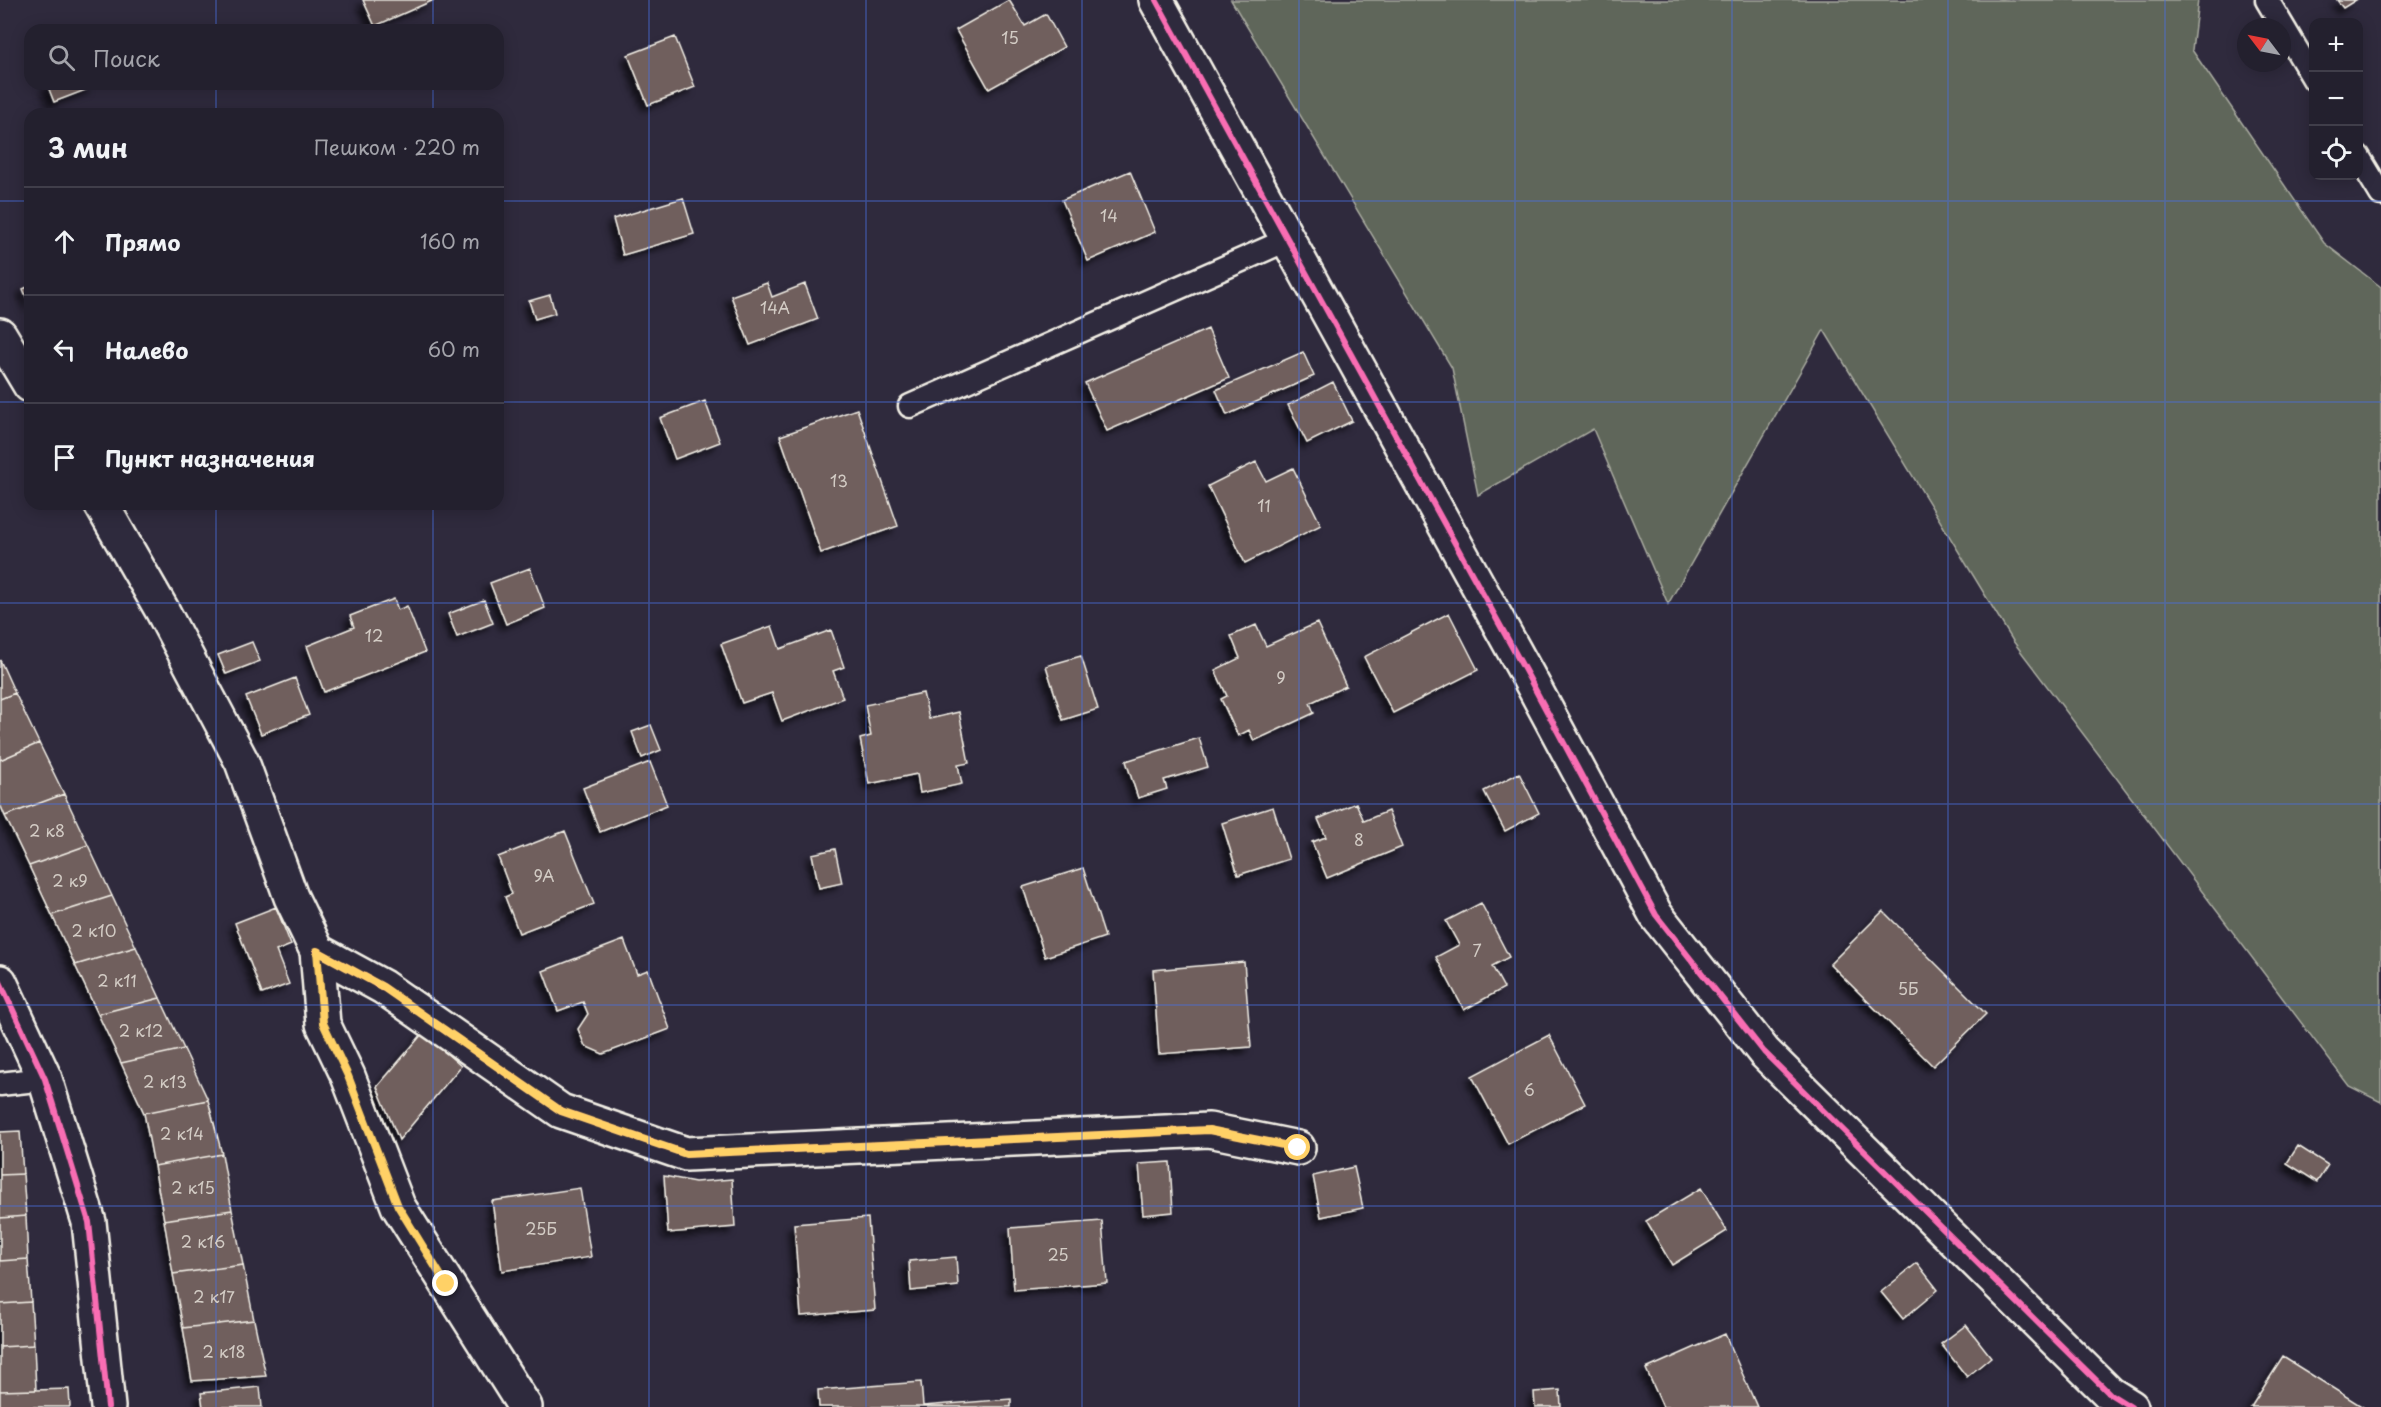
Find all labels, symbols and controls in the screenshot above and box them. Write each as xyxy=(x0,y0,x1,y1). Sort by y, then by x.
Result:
north arrow xyxy=(2237,18,2291,72)
map controls xyxy=(2309,18,2363,180)
button: + xyxy=(2309,18,2363,72)
search box xyxy=(24,24,504,90)
house number: 15 xyxy=(1001,25,1019,49)
icon: search xyxy=(45,41,78,74)
text: Поиск xyxy=(93,41,160,74)
button: − xyxy=(2309,72,2363,126)
button: locate xyxy=(2309,126,2363,180)
text: 3 мин xyxy=(48,128,128,167)
text: Пешком · 220 m xyxy=(314,132,480,162)
house number: 14 xyxy=(1100,203,1118,227)
icon: ahead xyxy=(48,225,81,258)
text: Прямо xyxy=(105,225,180,258)
text: 160 m xyxy=(420,226,480,256)
house number: 14А xyxy=(760,295,790,319)
icon: left xyxy=(48,333,81,366)
text: Налево xyxy=(105,333,188,366)
text: 60 m xyxy=(428,334,480,364)
icon: arrive xyxy=(48,441,81,474)
text: Пункт назначения xyxy=(105,441,315,474)
house number: 13 xyxy=(830,468,848,492)
house number: 11 xyxy=(1257,493,1271,517)
house number: 12 xyxy=(365,623,383,647)
house number: 9 xyxy=(1276,665,1286,689)
house number: 2 к8 xyxy=(29,818,65,842)
house number: 8 xyxy=(1354,827,1364,851)
house number: 9А xyxy=(533,863,555,887)
house number: 2 к9 xyxy=(52,868,88,892)
house number: 2 к10 xyxy=(72,918,116,942)
house number: 7 xyxy=(1472,938,1482,962)
house number: 2 к11 xyxy=(97,968,137,992)
house number: 5Б xyxy=(1898,976,1918,1000)
house number: 2 к12 xyxy=(119,1018,163,1042)
house number: 2 к13 xyxy=(143,1069,187,1093)
house number: 6 xyxy=(1523,1077,1535,1101)
house number: 2 к14 xyxy=(160,1121,204,1145)
route start xyxy=(1284,1134,1310,1160)
house number: 2 к15 xyxy=(171,1175,215,1199)
house number: 25Б xyxy=(525,1216,557,1240)
house number: 2 к16 xyxy=(181,1229,225,1253)
house number: 25 xyxy=(1047,1242,1069,1266)
route end xyxy=(432,1270,458,1296)
house number: 2 к17 xyxy=(193,1284,235,1308)
house number: 2 к18 xyxy=(202,1339,246,1363)

